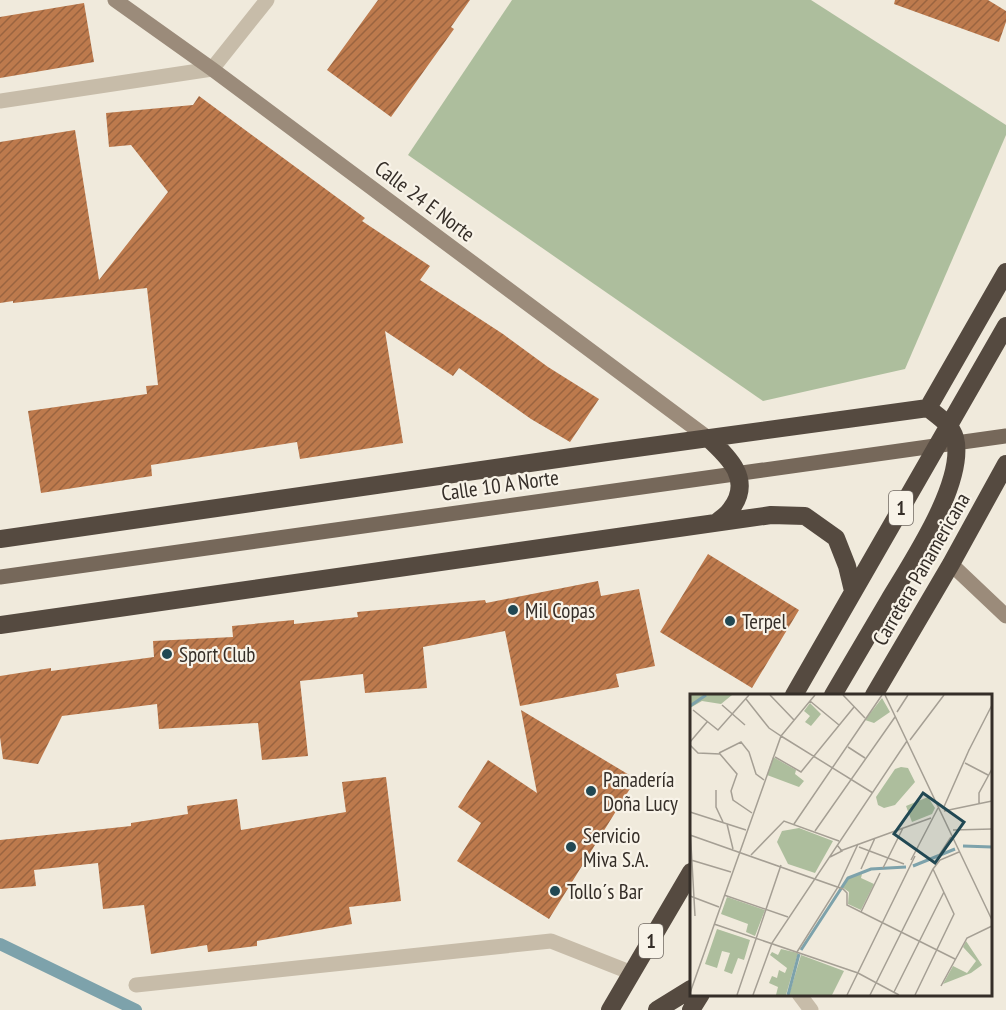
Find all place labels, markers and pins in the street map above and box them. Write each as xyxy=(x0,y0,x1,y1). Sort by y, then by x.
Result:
place label: Mil Copas xyxy=(525,597,595,624)
marker: Mil Copas xyxy=(506,603,520,617)
place label: Terpel xyxy=(742,608,786,635)
marker: Terpel xyxy=(723,614,737,628)
place label: Sport Club xyxy=(179,641,255,668)
marker: Sport Club xyxy=(160,647,174,661)
place label: Panadería Doña Lucy xyxy=(603,766,678,817)
marker: Panadería Doña Lucy xyxy=(584,784,598,798)
place label: Servicio Miva S.A. xyxy=(583,822,649,873)
marker: Servicio Miva S.A. xyxy=(564,840,578,854)
place label: Tollo´s Bar xyxy=(567,878,643,905)
marker: Tollo´s Bar xyxy=(548,884,562,898)

